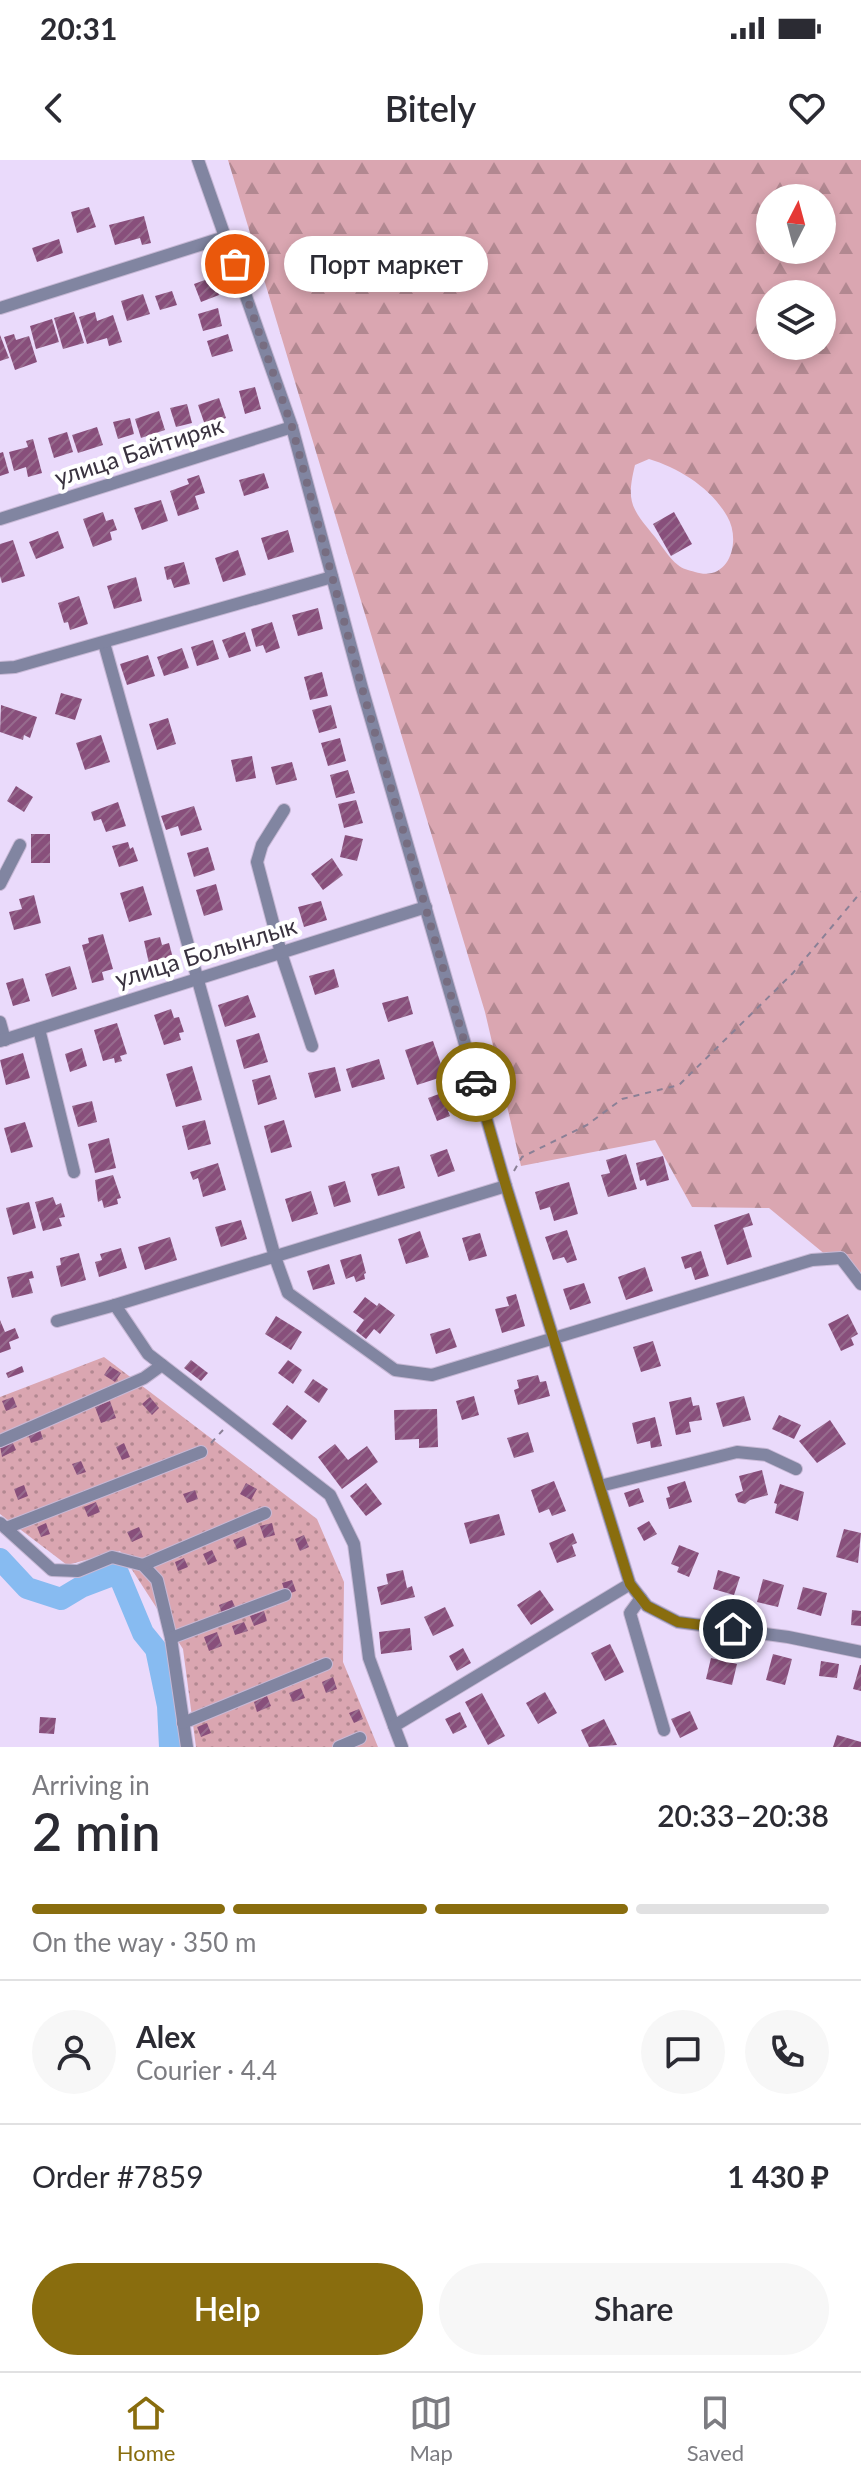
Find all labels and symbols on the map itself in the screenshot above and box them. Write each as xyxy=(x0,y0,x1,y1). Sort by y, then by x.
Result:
north arrow xyxy=(756,184,836,264)
pin xyxy=(201,230,269,298)
callout: Порт маркет xyxy=(283,236,487,292)
street label: улица Байтиряк xyxy=(50,409,227,492)
street label: улица Болынлык xyxy=(111,910,300,993)
courier xyxy=(436,1042,516,1122)
pin xyxy=(699,1595,767,1663)

